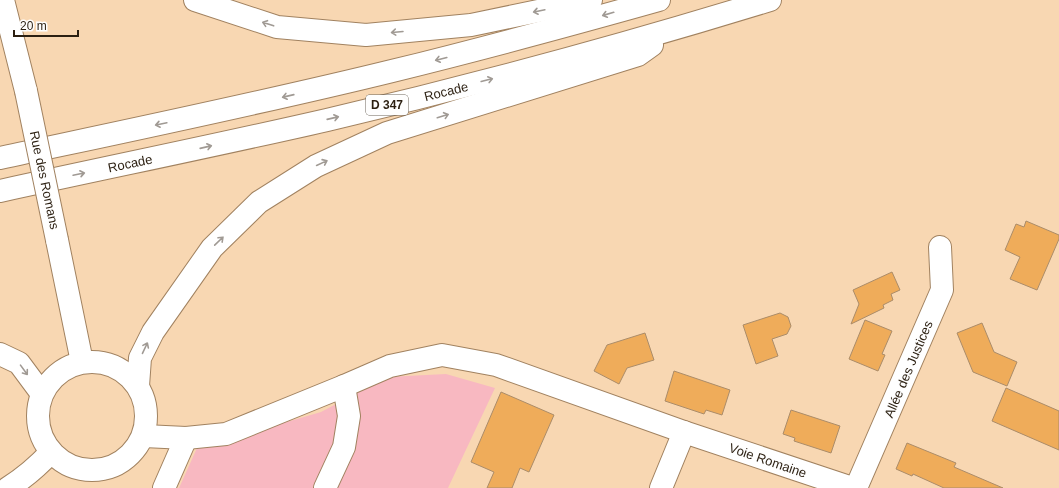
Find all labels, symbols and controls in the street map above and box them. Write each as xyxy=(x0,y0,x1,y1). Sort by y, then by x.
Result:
one-way arrow xyxy=(533,7,546,15)
one-way arrow xyxy=(601,11,614,19)
scale bar xyxy=(14,12,78,38)
text: 20 m xyxy=(20,19,47,33)
one-way arrow xyxy=(262,20,275,27)
one-way arrow xyxy=(391,28,404,35)
one-way arrow xyxy=(435,56,448,63)
one-way arrow xyxy=(480,76,493,84)
street label: Rocade xyxy=(423,79,470,104)
one-way arrow xyxy=(282,92,295,100)
road number: D 347 xyxy=(366,95,408,115)
one-way arrow xyxy=(436,112,449,119)
one-way arrow xyxy=(326,114,339,122)
one-way arrow xyxy=(155,120,168,128)
street label: Rue des Romans xyxy=(27,129,62,231)
one-way arrow xyxy=(200,142,213,150)
street label: Rocade xyxy=(107,151,154,175)
one-way arrow xyxy=(316,159,328,166)
one-way arrow xyxy=(72,169,85,177)
one-way arrow xyxy=(214,236,224,246)
street label: Allée des Justices xyxy=(881,318,936,420)
one-way arrow xyxy=(142,342,149,354)
one-way arrow xyxy=(20,364,28,375)
street label: Voie Romaine xyxy=(727,440,809,481)

